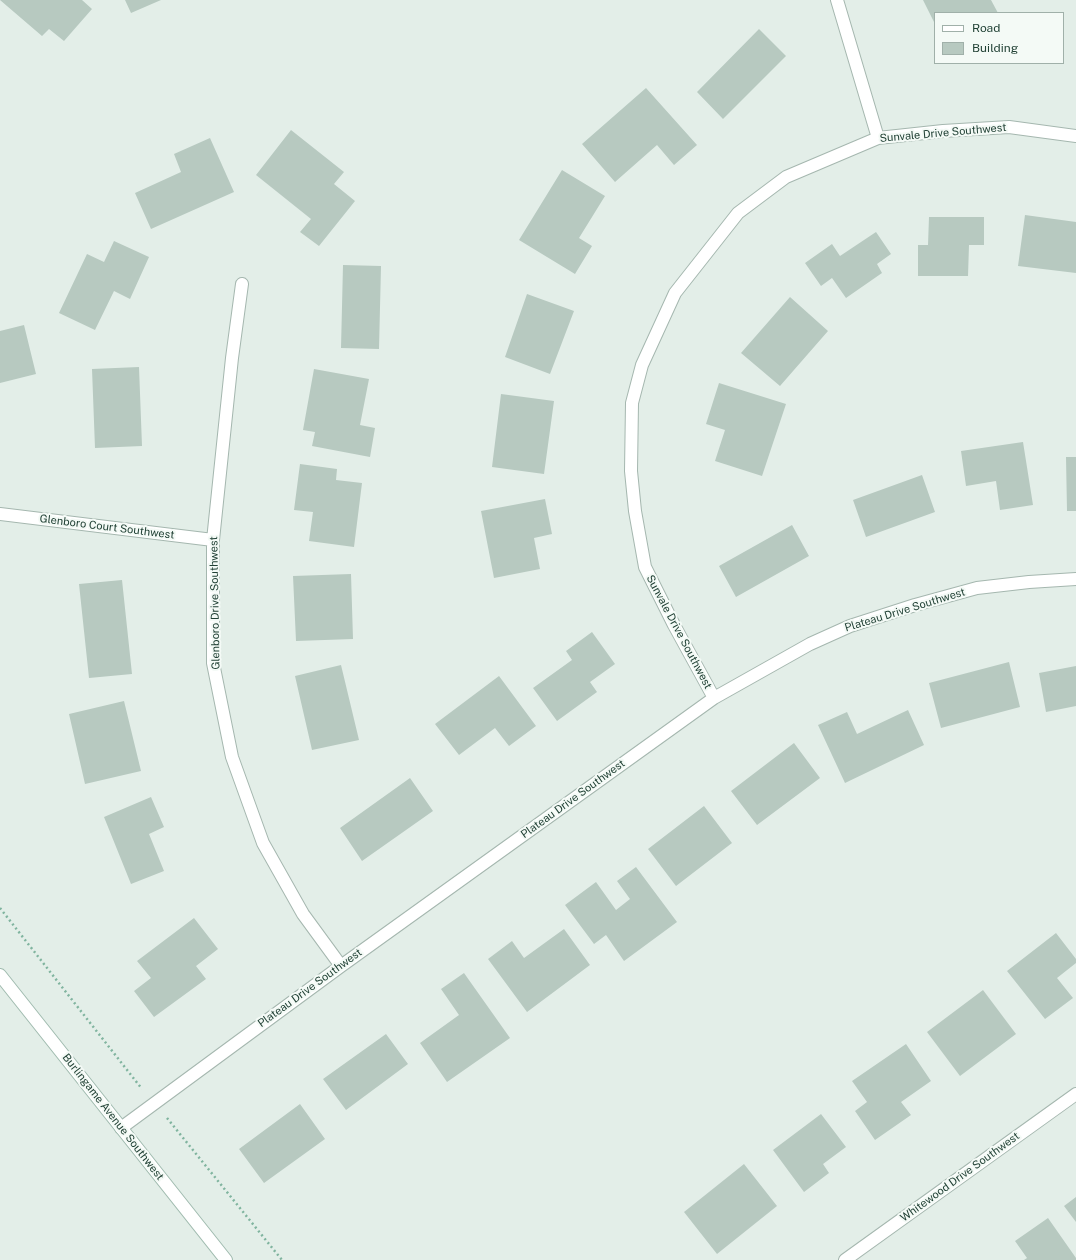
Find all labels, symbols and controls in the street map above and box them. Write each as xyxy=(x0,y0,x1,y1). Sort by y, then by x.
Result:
legend xyxy=(934,12,1064,64)
text: Road xyxy=(972,21,1000,35)
text: Building xyxy=(972,41,1018,55)
street label: Sunvale Drive Southwest xyxy=(879,121,1007,145)
street label: Glenboro Court Southwest xyxy=(39,512,175,542)
street label: Glenboro Drive Southwest xyxy=(207,536,223,670)
street label: Sunvale Drive Southwest xyxy=(643,573,715,691)
street label: Plateau Drive Southwest xyxy=(843,585,967,635)
street label: Plateau Drive Southwest xyxy=(518,757,628,841)
street label: Plateau Drive Southwest xyxy=(255,946,365,1030)
street label: Burlingame Avenue Southwest xyxy=(59,1051,167,1183)
street label: Whitewood Drive Southwest xyxy=(898,1129,1022,1225)

